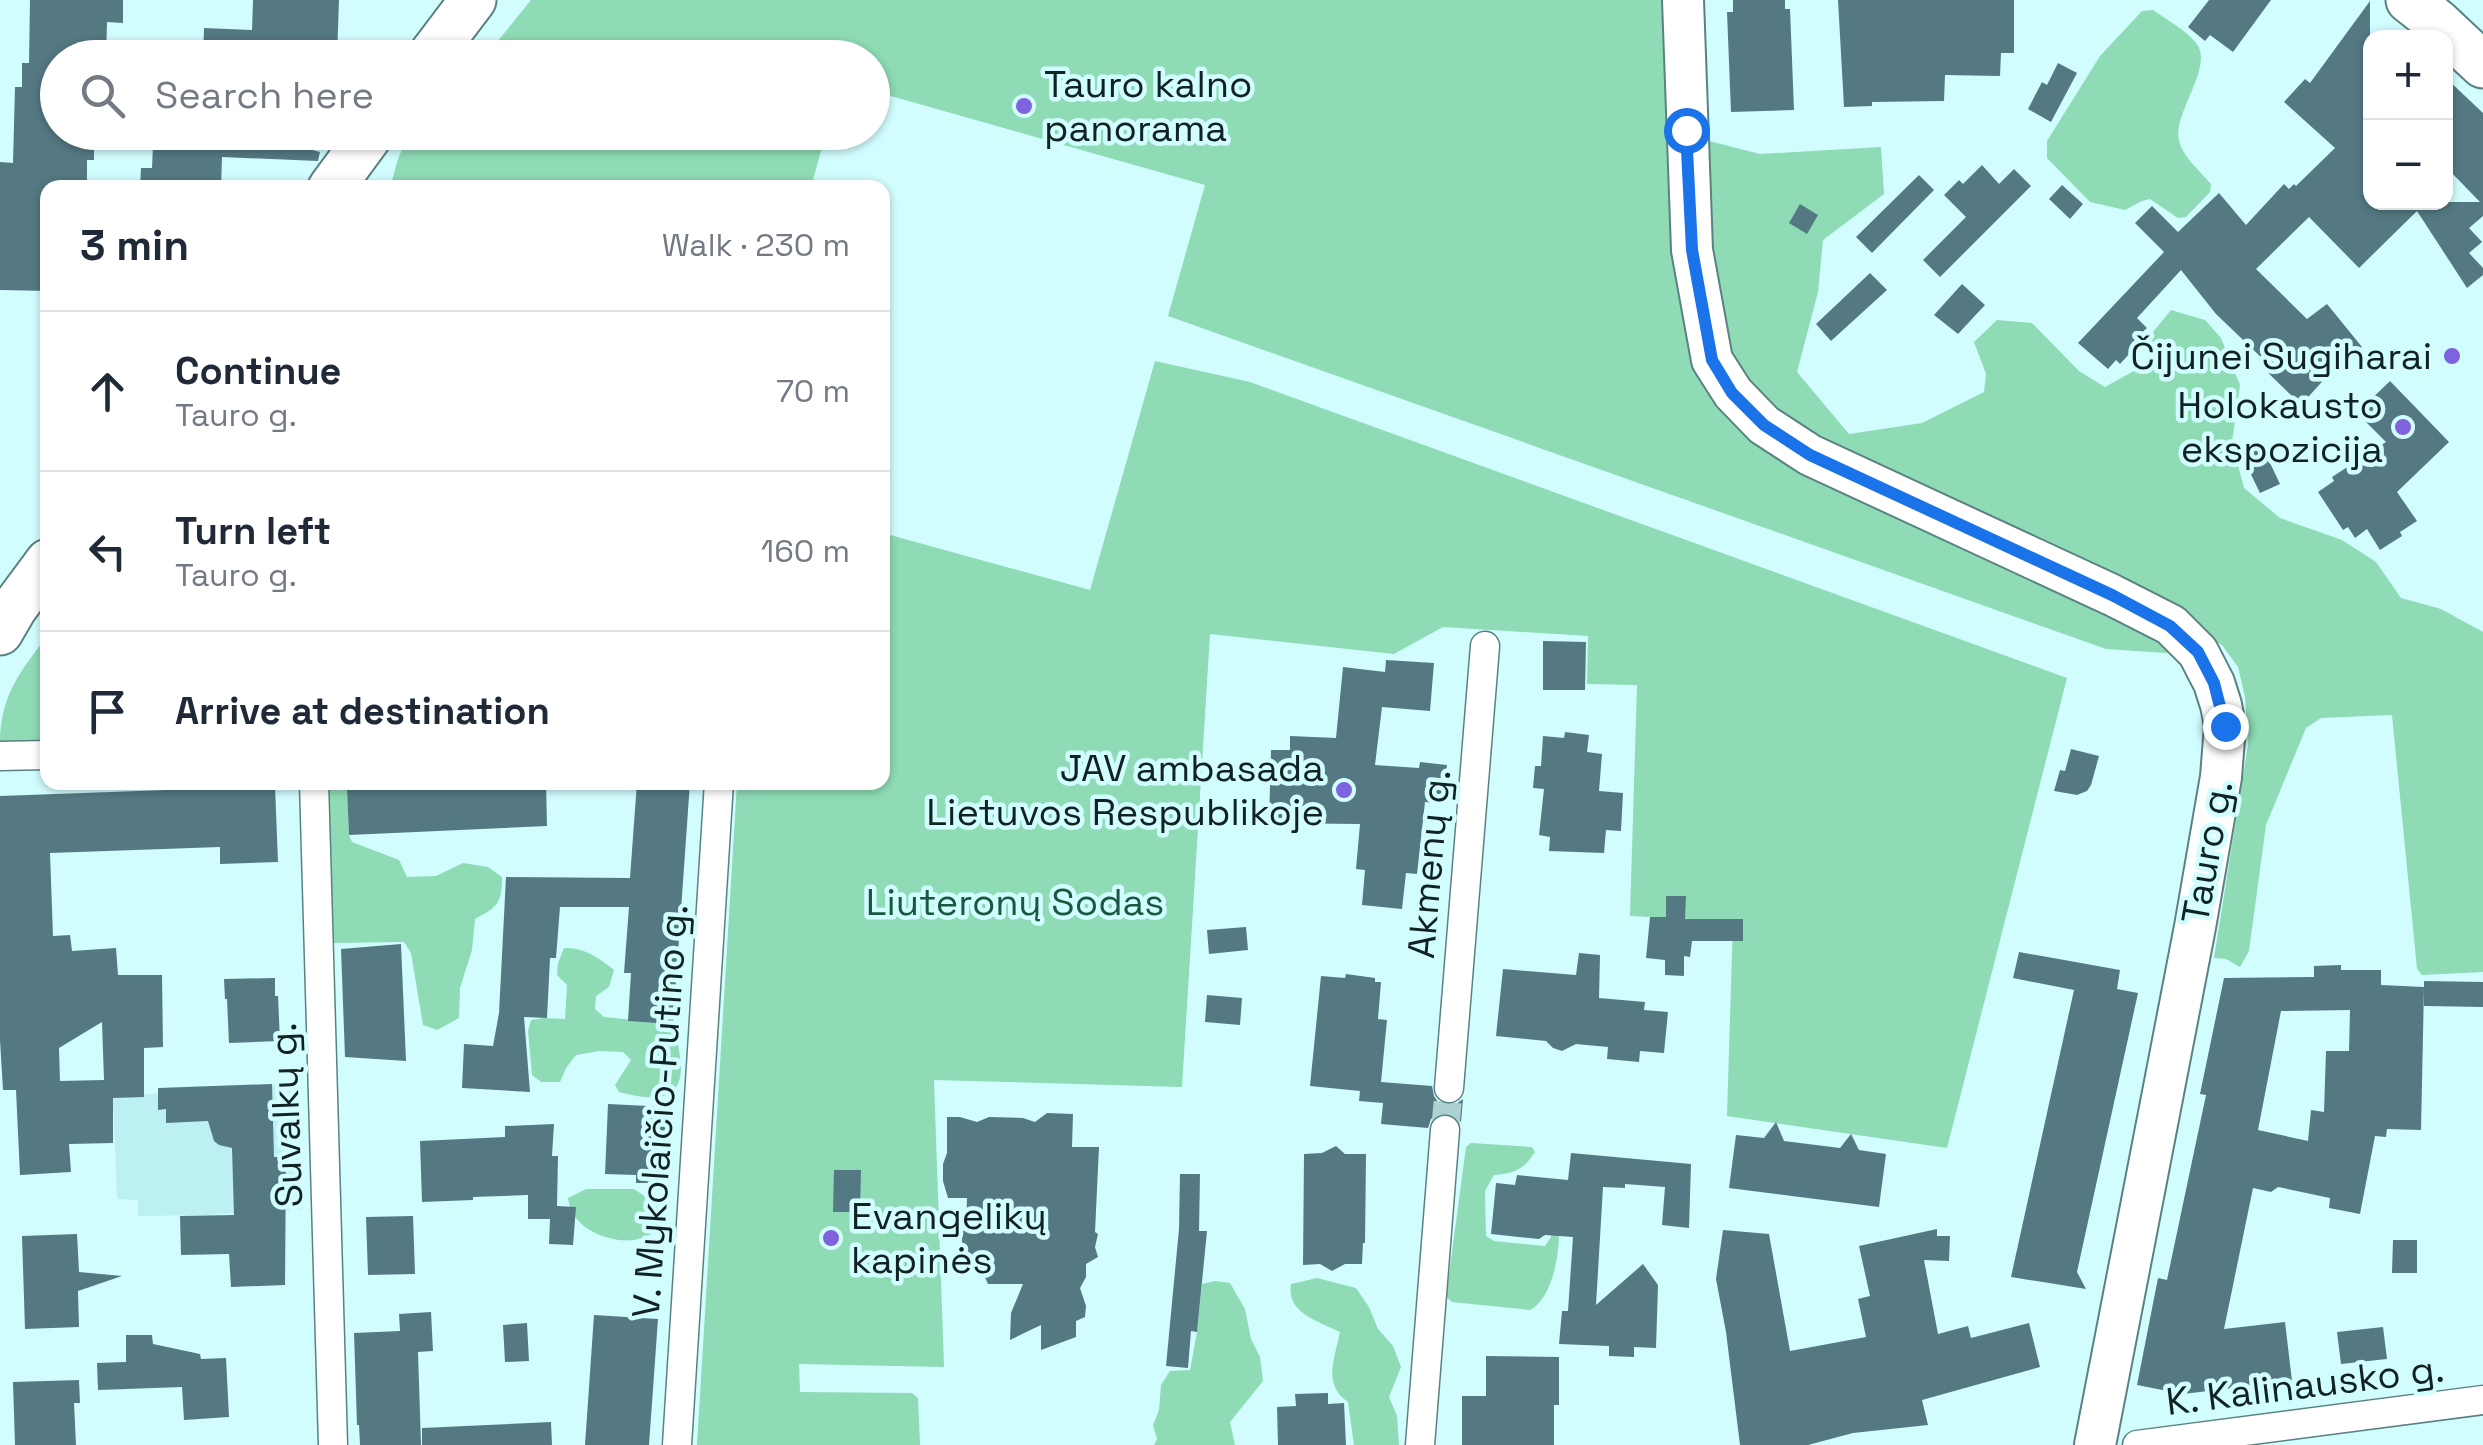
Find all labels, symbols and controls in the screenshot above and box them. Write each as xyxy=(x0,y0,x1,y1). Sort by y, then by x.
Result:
map controls xyxy=(2363,30,2453,210)
button: + xyxy=(2363,30,2453,120)
search box xyxy=(40,40,890,150)
place label: Tauro kalno panorama xyxy=(1044,60,1253,152)
icon: search xyxy=(75,68,130,123)
text: Search here xyxy=(155,71,374,119)
marker: Tauro kalno panorama xyxy=(1013,95,1035,117)
route start xyxy=(1664,108,1710,154)
button: − xyxy=(2363,120,2453,210)
text: 3 min xyxy=(80,219,189,272)
text: Walk · 230 m xyxy=(662,225,850,265)
place label: Čijunei Sugiharai xyxy=(2131,332,2432,380)
marker: Čijunei Sugiharai xyxy=(2441,345,2463,367)
text: Continue xyxy=(175,347,341,395)
icon: ahead xyxy=(80,364,135,419)
text: 70 m xyxy=(776,371,850,411)
place label: Holokausto ekspozicija xyxy=(2177,381,2383,473)
text: Tauro g. xyxy=(175,395,297,435)
marker: Holokausto ekspozicija xyxy=(2392,416,2414,438)
text: Turn left xyxy=(175,507,331,555)
icon: left xyxy=(80,524,135,579)
text: 160 m xyxy=(761,531,850,571)
text: Tauro g. xyxy=(175,555,297,595)
icon: arrive xyxy=(80,684,135,739)
text: Arrive at destination xyxy=(175,687,550,735)
route end xyxy=(2203,704,2249,750)
place label: JAV ambasada Lietuvos Respublikoje xyxy=(926,744,1324,836)
street label: Akmenų g. xyxy=(1397,767,1461,961)
street label: Tauro g. xyxy=(2171,777,2243,927)
marker: JAV ambasada Lietuvos Respublikoje xyxy=(1333,779,1355,801)
park label: Liuteronų Sodas xyxy=(866,878,1164,926)
street label: V. Mykolaičio-Putino g. xyxy=(622,903,698,1319)
street label: Suvalkų g. xyxy=(259,1022,313,1208)
place label: Evangelikų kapinės xyxy=(851,1192,1047,1284)
marker: Evangelikų kapinės xyxy=(820,1227,842,1249)
street label: K. Kalinausko g. xyxy=(2163,1344,2447,1426)

